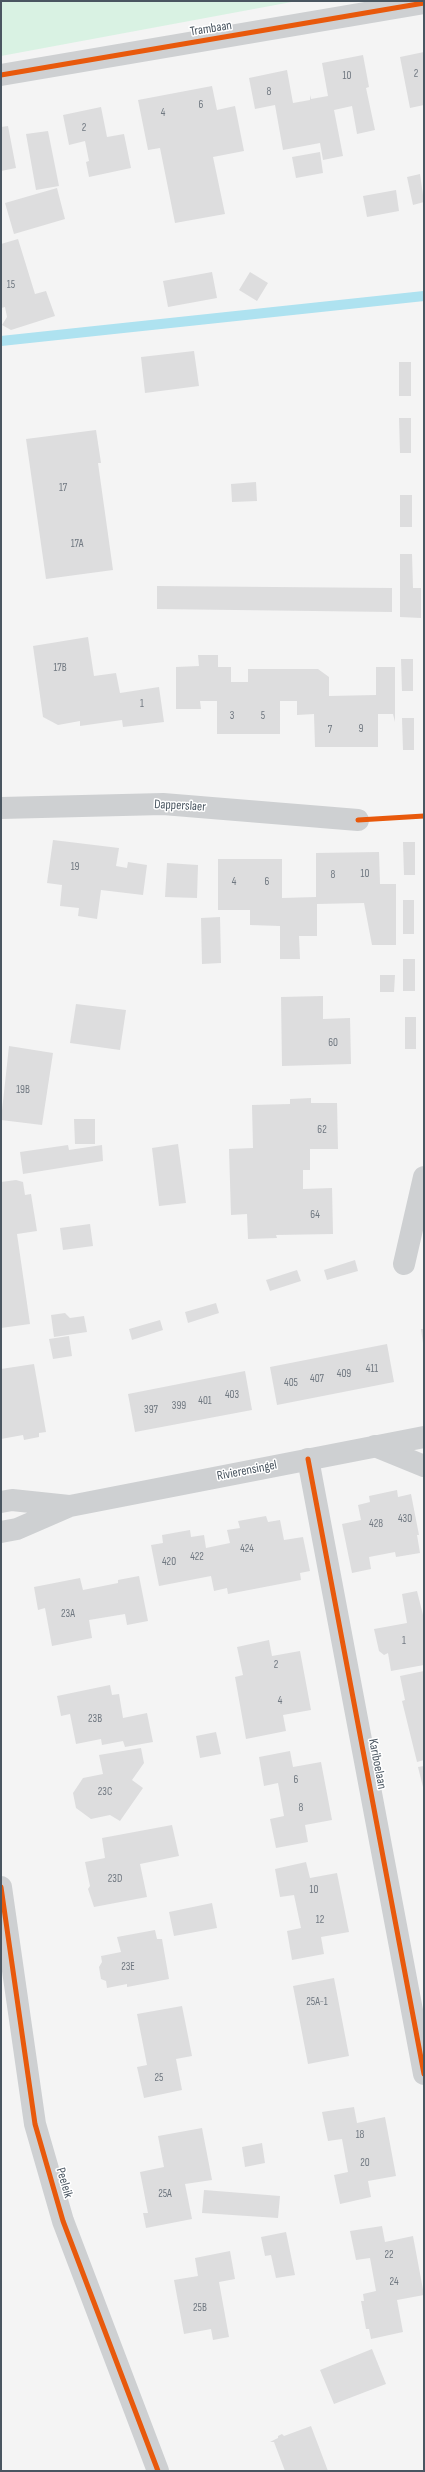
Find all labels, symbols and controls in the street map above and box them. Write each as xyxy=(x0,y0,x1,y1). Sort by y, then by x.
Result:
street label: Trambaan xyxy=(189,18,233,40)
house number: 2 xyxy=(414,67,418,81)
house number: 10 xyxy=(343,69,351,83)
house number: 8 xyxy=(267,85,271,99)
house number: 6 xyxy=(199,98,203,112)
house number: 4 xyxy=(161,106,165,120)
house number: 2 xyxy=(82,121,86,135)
house number: 15 xyxy=(7,278,15,292)
house number: 17 xyxy=(59,481,67,495)
house number: 17A xyxy=(71,537,83,551)
house number: 17B xyxy=(53,661,67,675)
house number: 1 xyxy=(140,697,144,711)
house number: 3 xyxy=(230,709,234,723)
house number: 5 xyxy=(261,709,265,723)
house number: 9 xyxy=(359,722,363,736)
house number: 7 xyxy=(328,723,332,737)
street label: Dapperslaer xyxy=(154,797,206,815)
house number: 19 xyxy=(71,860,79,874)
house number: 10 xyxy=(361,867,369,881)
house number: 8 xyxy=(331,868,335,882)
house number: 4 xyxy=(232,875,236,889)
house number: 6 xyxy=(265,875,269,889)
house number: 60 xyxy=(328,1036,338,1050)
house number: 19B xyxy=(16,1083,30,1097)
house number: 62 xyxy=(317,1123,327,1137)
house number: 64 xyxy=(310,1208,320,1222)
house number: 411 xyxy=(366,1362,378,1376)
house number: 409 xyxy=(337,1367,351,1381)
house number: 407 xyxy=(310,1372,324,1386)
house number: 405 xyxy=(284,1376,298,1390)
house number: 403 xyxy=(225,1388,239,1402)
house number: 401 xyxy=(198,1394,212,1408)
house number: 399 xyxy=(172,1399,186,1413)
house number: 397 xyxy=(144,1403,158,1417)
street label: Rivierensingel xyxy=(216,1458,278,1484)
house number: 430 xyxy=(398,1512,412,1526)
house number: 428 xyxy=(369,1517,383,1531)
house number: 424 xyxy=(240,1542,254,1556)
house number: 422 xyxy=(190,1550,204,1564)
house number: 420 xyxy=(162,1555,176,1569)
house number: 23A xyxy=(61,1607,75,1621)
house number: 1 xyxy=(402,1634,406,1648)
house number: 2 xyxy=(274,1658,278,1672)
house number: 4 xyxy=(278,1694,282,1708)
house number: 23B xyxy=(88,1712,102,1726)
street label: Kariboelaan xyxy=(364,1737,390,1791)
house number: 6 xyxy=(294,1773,298,1787)
house number: 23C xyxy=(98,1785,112,1799)
house number: 8 xyxy=(299,1801,303,1815)
house number: 23D xyxy=(108,1872,122,1886)
house number: 10 xyxy=(310,1883,318,1897)
house number: 12 xyxy=(316,1913,324,1927)
house number: 23E xyxy=(121,1960,135,1974)
house number: 25A-1 xyxy=(306,1995,328,2009)
house number: 25 xyxy=(155,2071,163,2085)
house number: 18 xyxy=(356,2128,364,2142)
house number: 20 xyxy=(360,2156,370,2170)
street label: Peeleik xyxy=(52,2166,76,2200)
house number: 25A xyxy=(158,2187,172,2201)
house number: 22 xyxy=(384,2248,394,2262)
house number: 24 xyxy=(389,2275,399,2289)
house number: 25B xyxy=(193,2301,207,2315)

